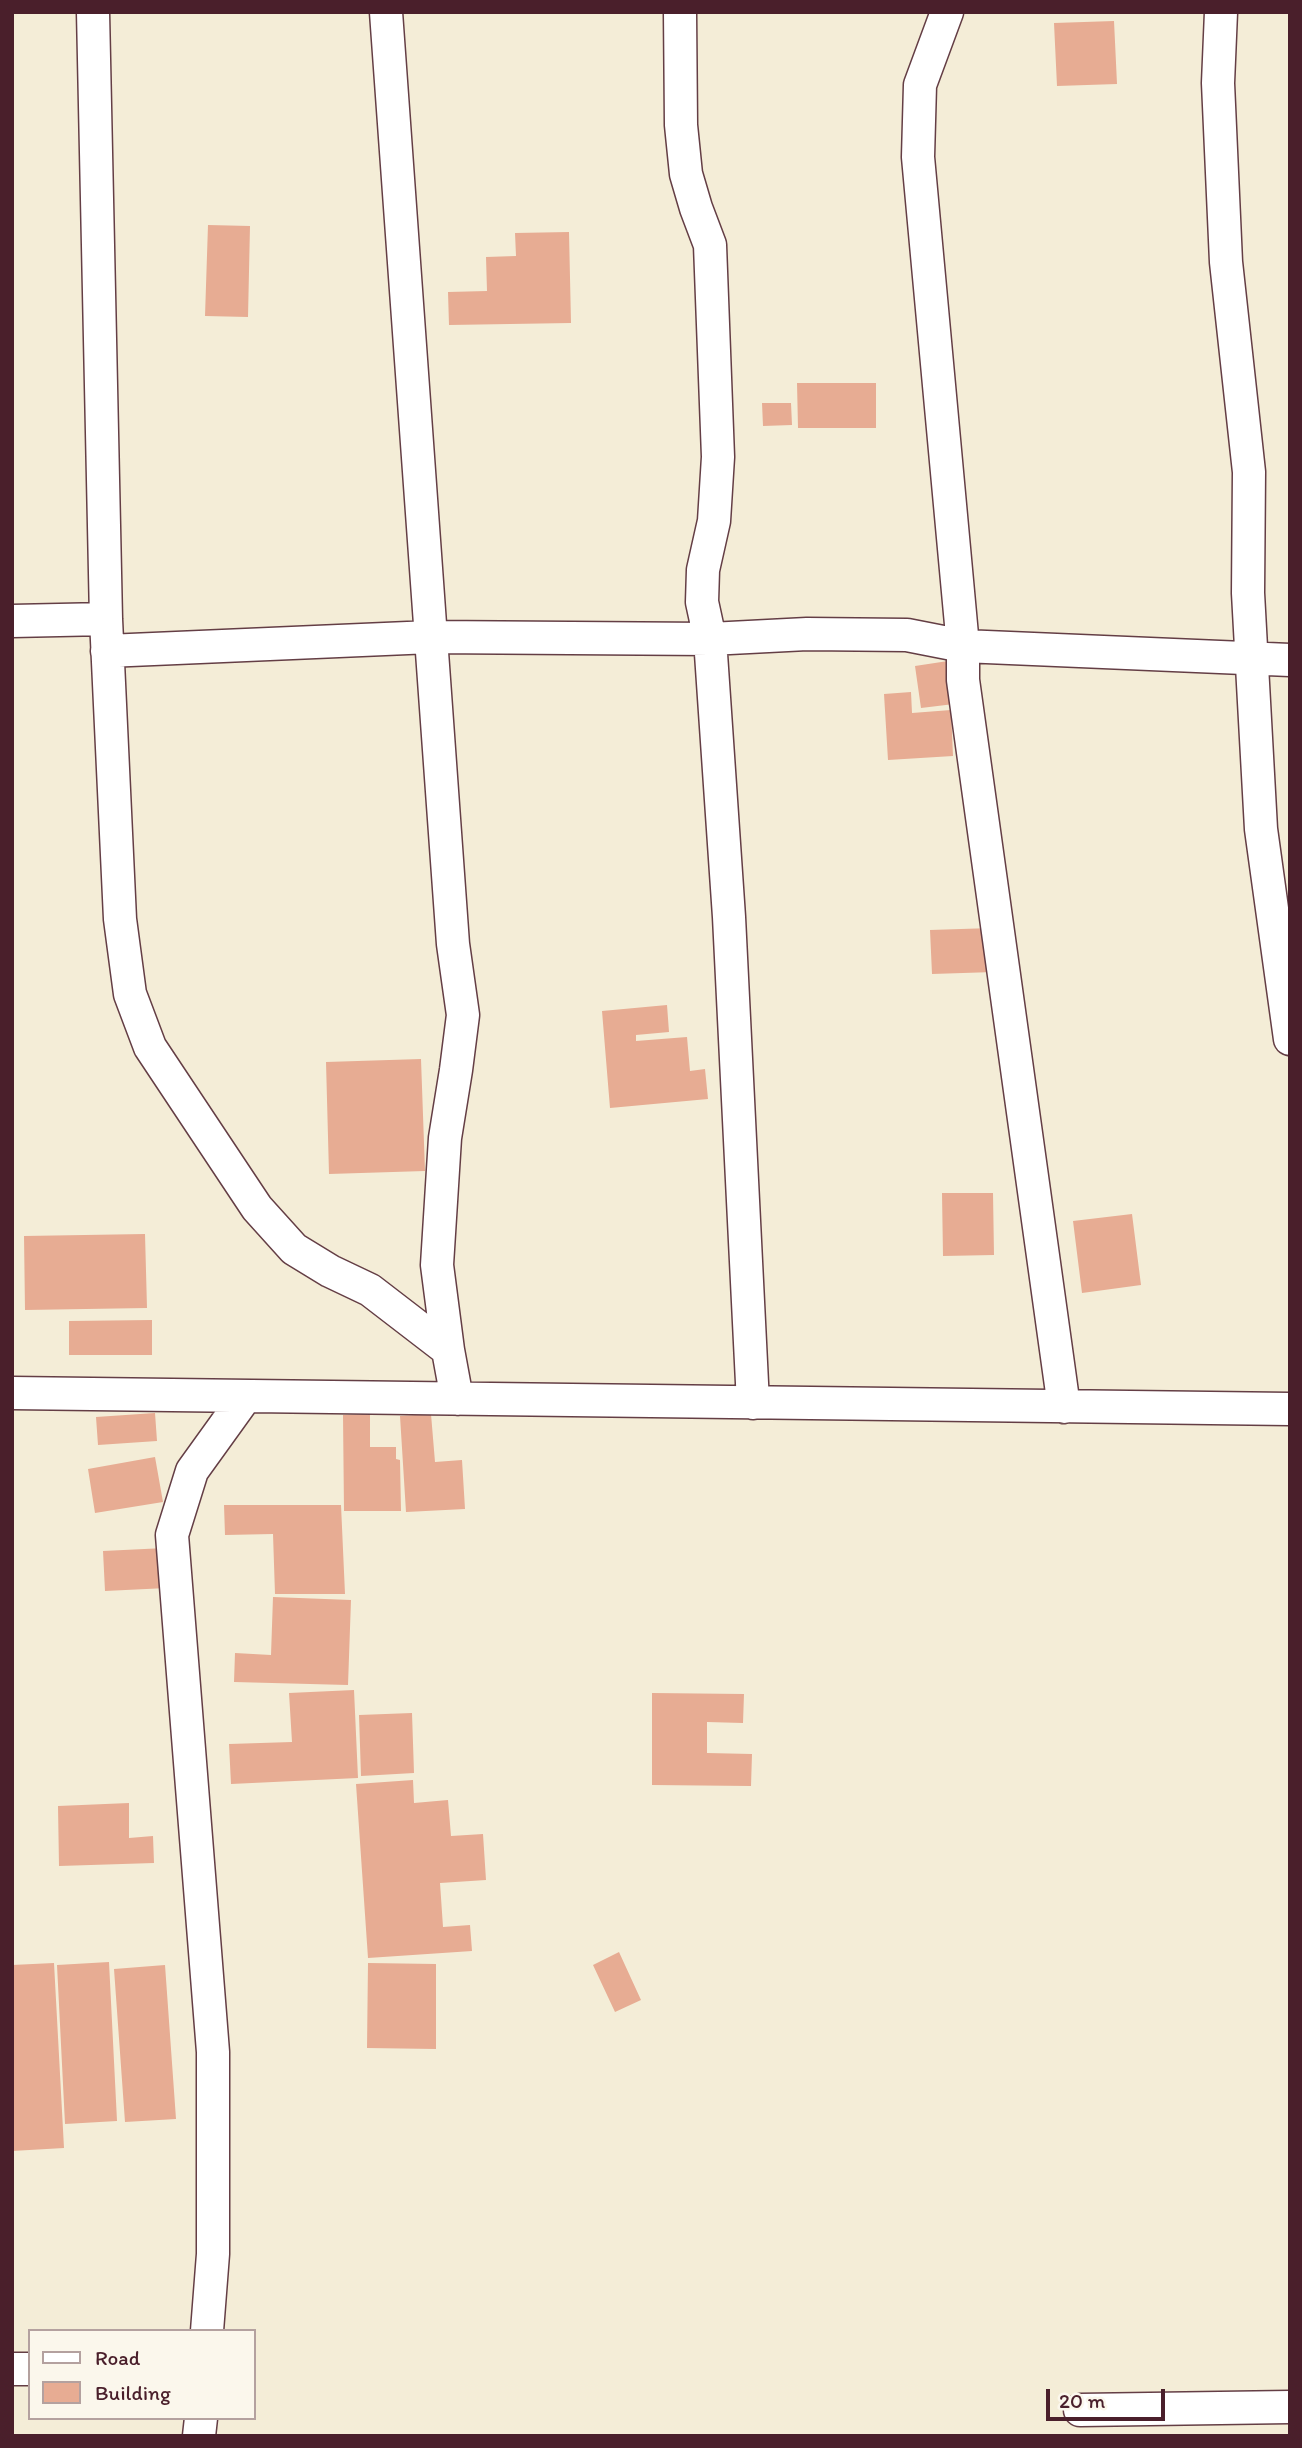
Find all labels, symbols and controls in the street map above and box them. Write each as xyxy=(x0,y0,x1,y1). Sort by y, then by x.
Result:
legend xyxy=(28,2329,256,2420)
text: Road xyxy=(95,2345,140,2370)
scale bar xyxy=(1050,2374,1169,2418)
text: Building xyxy=(95,2380,171,2405)
text: 20 m xyxy=(1059,2388,1105,2413)

